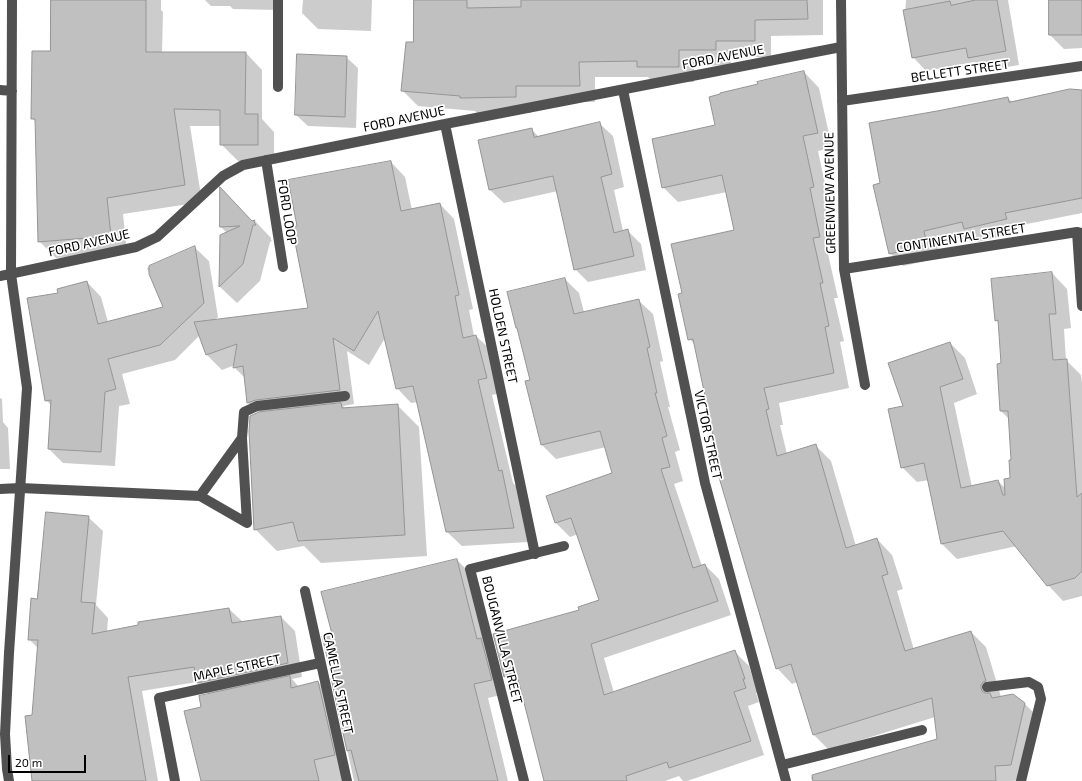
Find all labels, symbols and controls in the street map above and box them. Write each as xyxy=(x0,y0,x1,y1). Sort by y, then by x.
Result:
street label: FORD AVENUE xyxy=(681,41,765,73)
street label: BELLETT STREET xyxy=(910,56,1010,86)
street label: FORD AVENUE xyxy=(362,103,446,135)
street label: GREENVIEW AVENUE xyxy=(821,132,839,254)
street label: FORD LOOP xyxy=(274,178,300,246)
street label: CONTINENTAL STREET xyxy=(895,220,1027,256)
street label: FORD AVENUE xyxy=(47,226,131,260)
street label: HOLDEN STREET xyxy=(485,287,521,385)
street label: VICTOR STREET xyxy=(691,389,725,481)
street label: BOUGANVILLA STREET xyxy=(479,574,525,706)
street label: CAMELLA STREET xyxy=(320,631,356,735)
street label: MAPLE STREET xyxy=(192,651,282,685)
scale bar xyxy=(10,747,88,773)
text: 20 m xyxy=(15,755,42,769)

